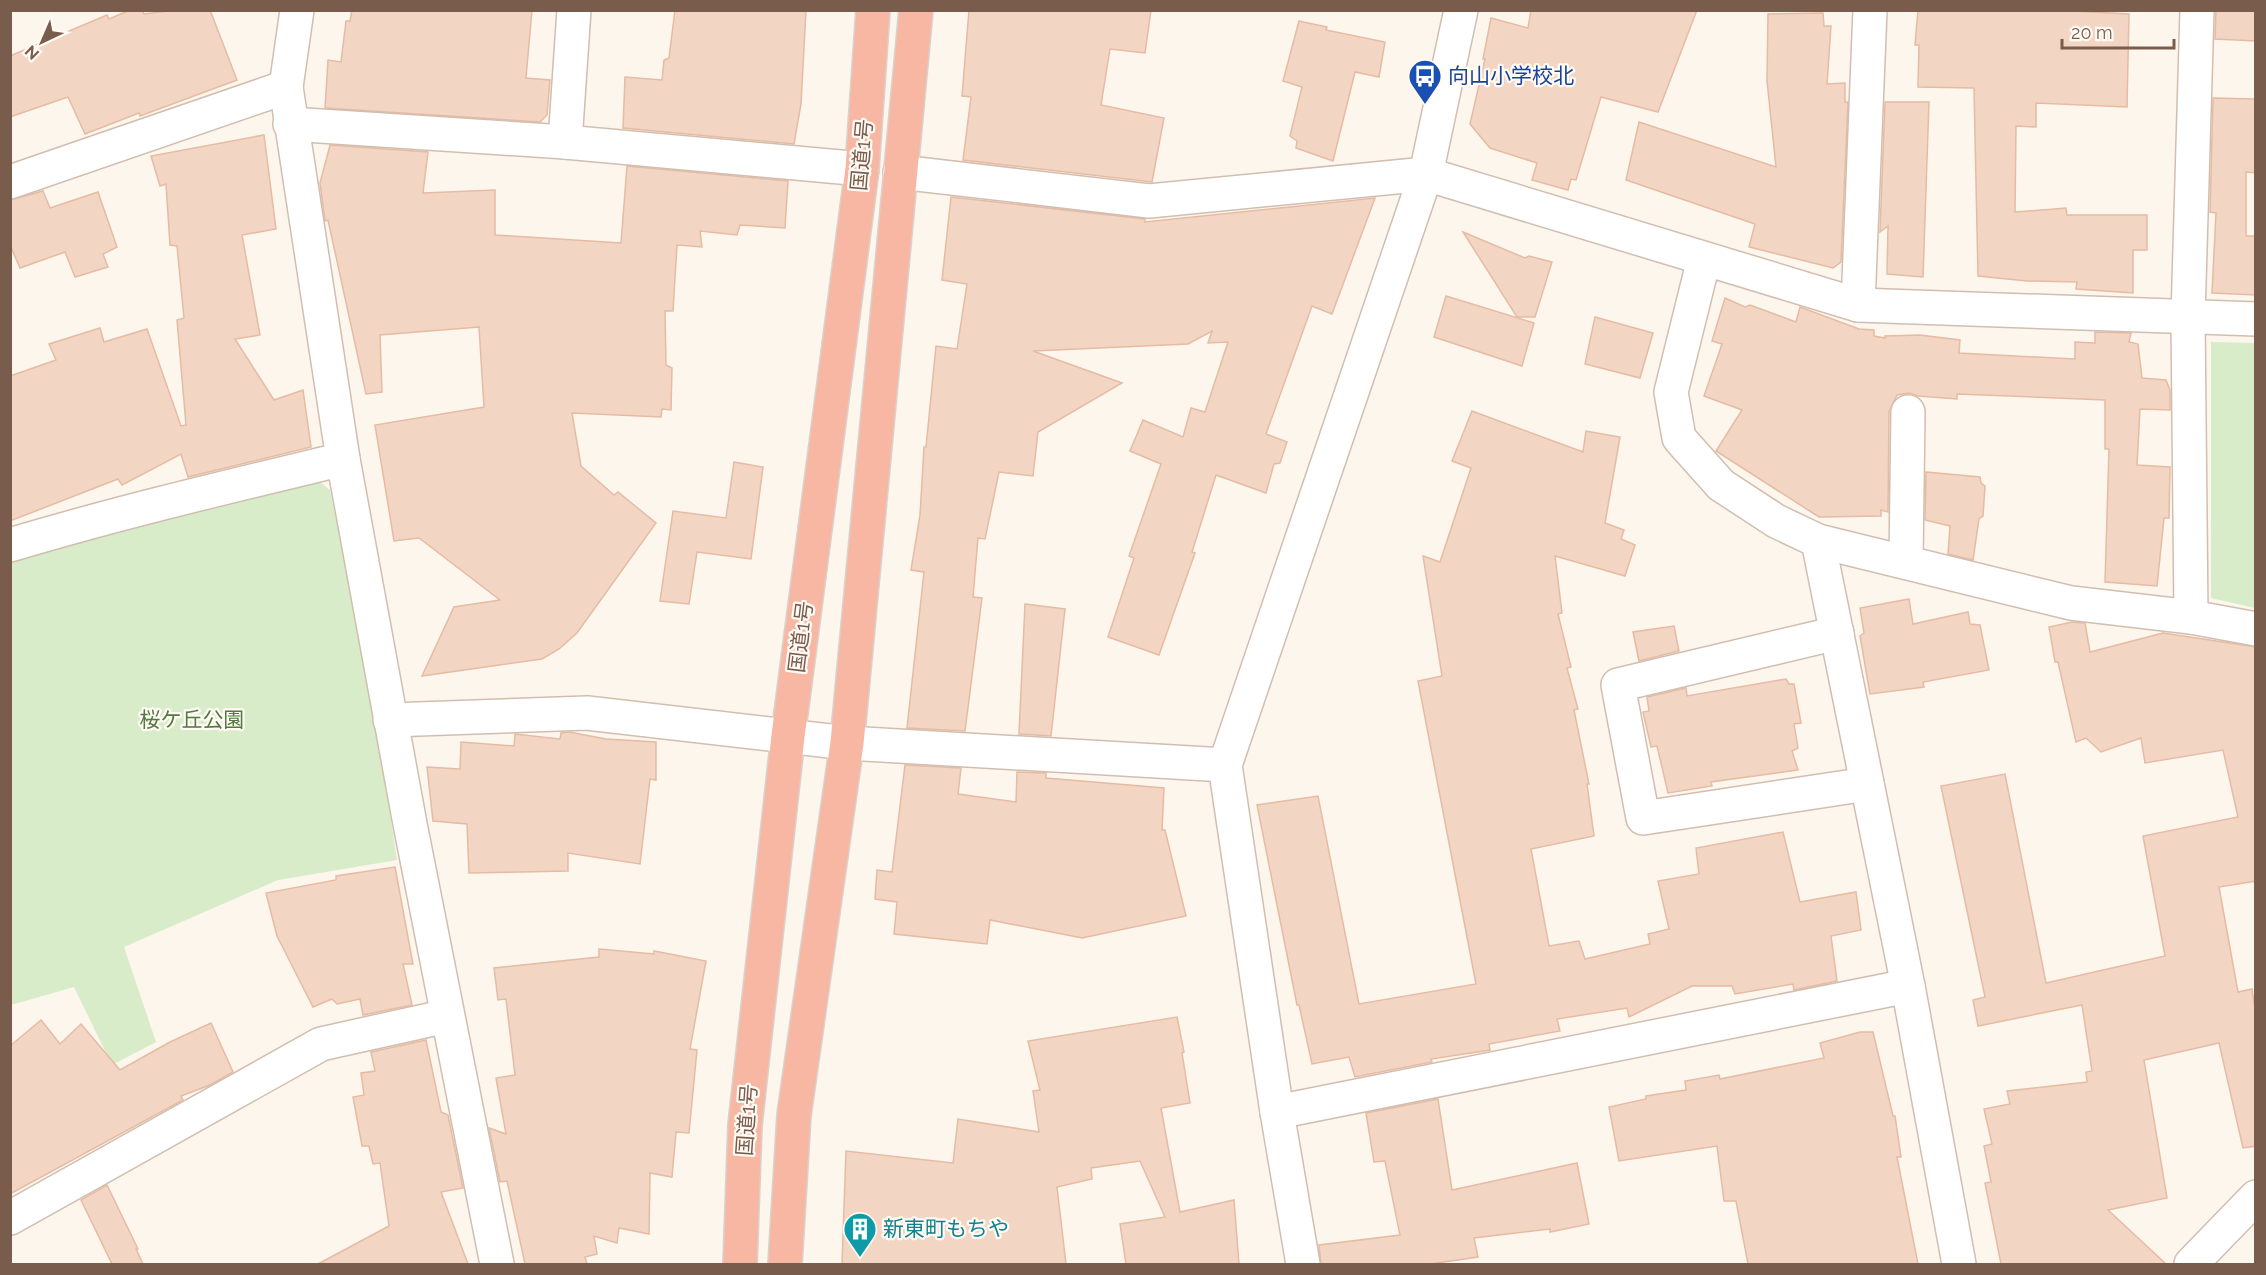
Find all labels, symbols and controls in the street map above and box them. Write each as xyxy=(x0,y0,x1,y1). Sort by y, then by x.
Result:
north arrow xyxy=(12,12,72,72)
scale bar xyxy=(2062,12,2174,50)
text: 20 m xyxy=(2071,22,2113,43)
text: N xyxy=(21,41,43,64)
bus stop icon: 向山小学校北 xyxy=(1407,58,1443,105)
place label: 向山小学校北 xyxy=(1448,63,1574,88)
street label: 国道1号 xyxy=(846,118,877,192)
street label: 国道1号 xyxy=(784,600,817,674)
park label: 桜ケ丘公園 xyxy=(140,707,245,732)
street label: 国道1号 xyxy=(732,1083,761,1157)
building icon: 新東町もちや xyxy=(842,1211,878,1258)
place label: 新東町もちや xyxy=(883,1216,1009,1241)

